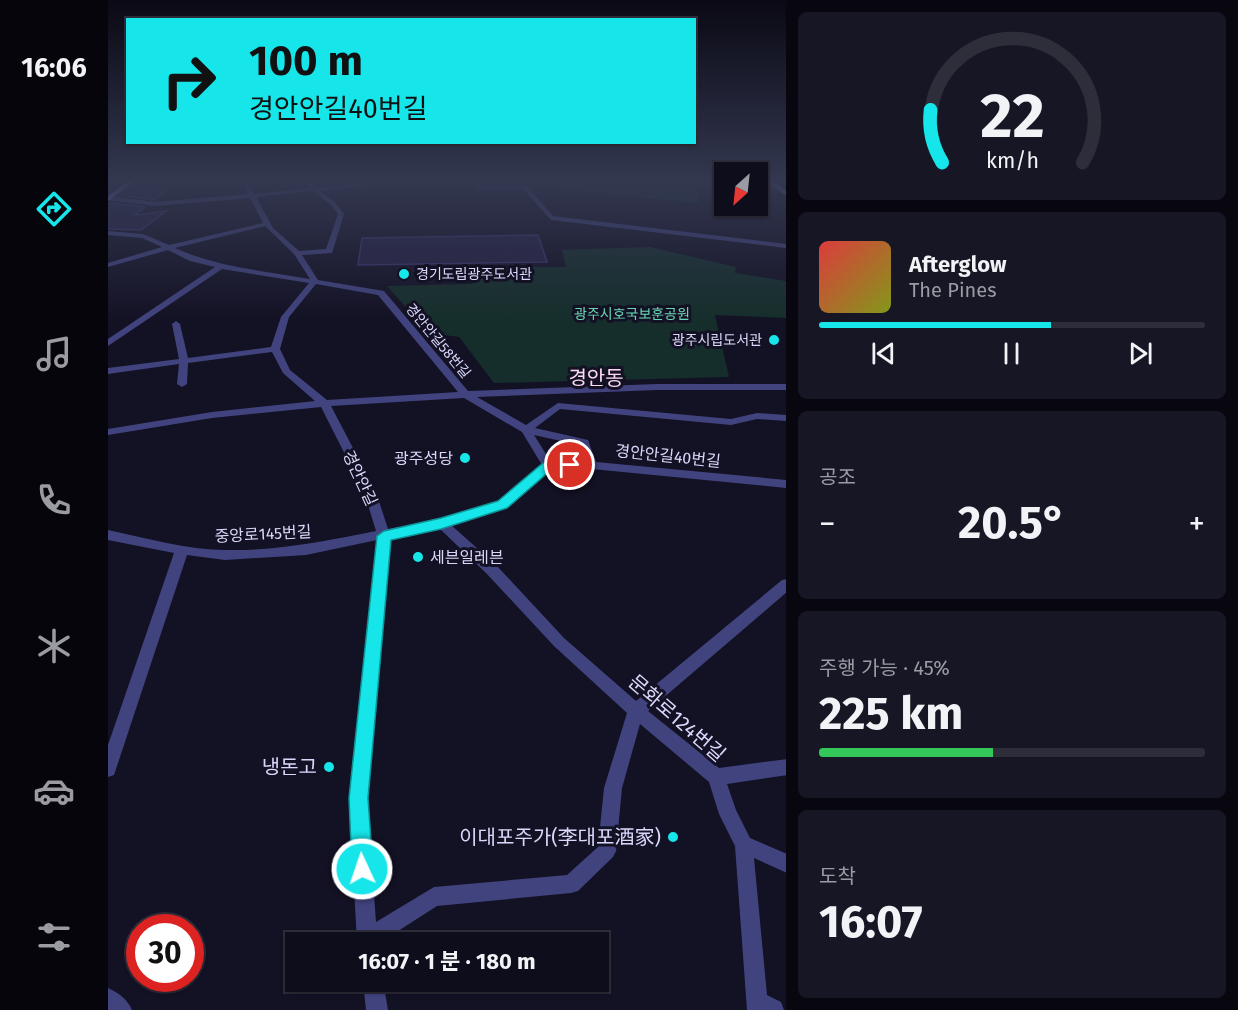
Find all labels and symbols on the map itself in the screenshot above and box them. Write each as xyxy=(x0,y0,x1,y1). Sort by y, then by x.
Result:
north arrow xyxy=(714,162,768,216)
place label: 경기도립광주도서관 xyxy=(416,266,532,283)
marker: 경기도립광주도서관 xyxy=(397,267,411,281)
street label: 경안안길58번길 xyxy=(402,300,474,382)
park label: 광주시호국보훈공원 xyxy=(574,306,690,323)
place label: 광주시립도서관 xyxy=(672,332,762,349)
marker: 광주시립도서관 xyxy=(767,333,781,347)
district label: 경안동 xyxy=(568,366,624,390)
pin xyxy=(544,439,595,490)
street label: 경안안길40번길 xyxy=(614,441,722,471)
street label: 경안안길 xyxy=(339,447,381,509)
place label: 광주성당 xyxy=(394,449,453,468)
marker: 광주성당 xyxy=(458,451,472,465)
street label: 중앙로145번길 xyxy=(214,522,312,546)
place label: 세븐일레븐 xyxy=(430,548,504,567)
marker: 세븐일레븐 xyxy=(411,550,425,564)
street label: 문화로124번길 xyxy=(624,669,730,767)
place label: 냉돈고 xyxy=(262,755,317,779)
marker: 냉돈고 xyxy=(322,760,336,774)
place label: 이대포주가(李대포酒家) xyxy=(459,825,661,849)
marker: 이대포주가(李대포酒家) xyxy=(666,830,680,844)
position arrow xyxy=(330,837,394,901)
speed limit sign: 30 xyxy=(126,914,204,992)

